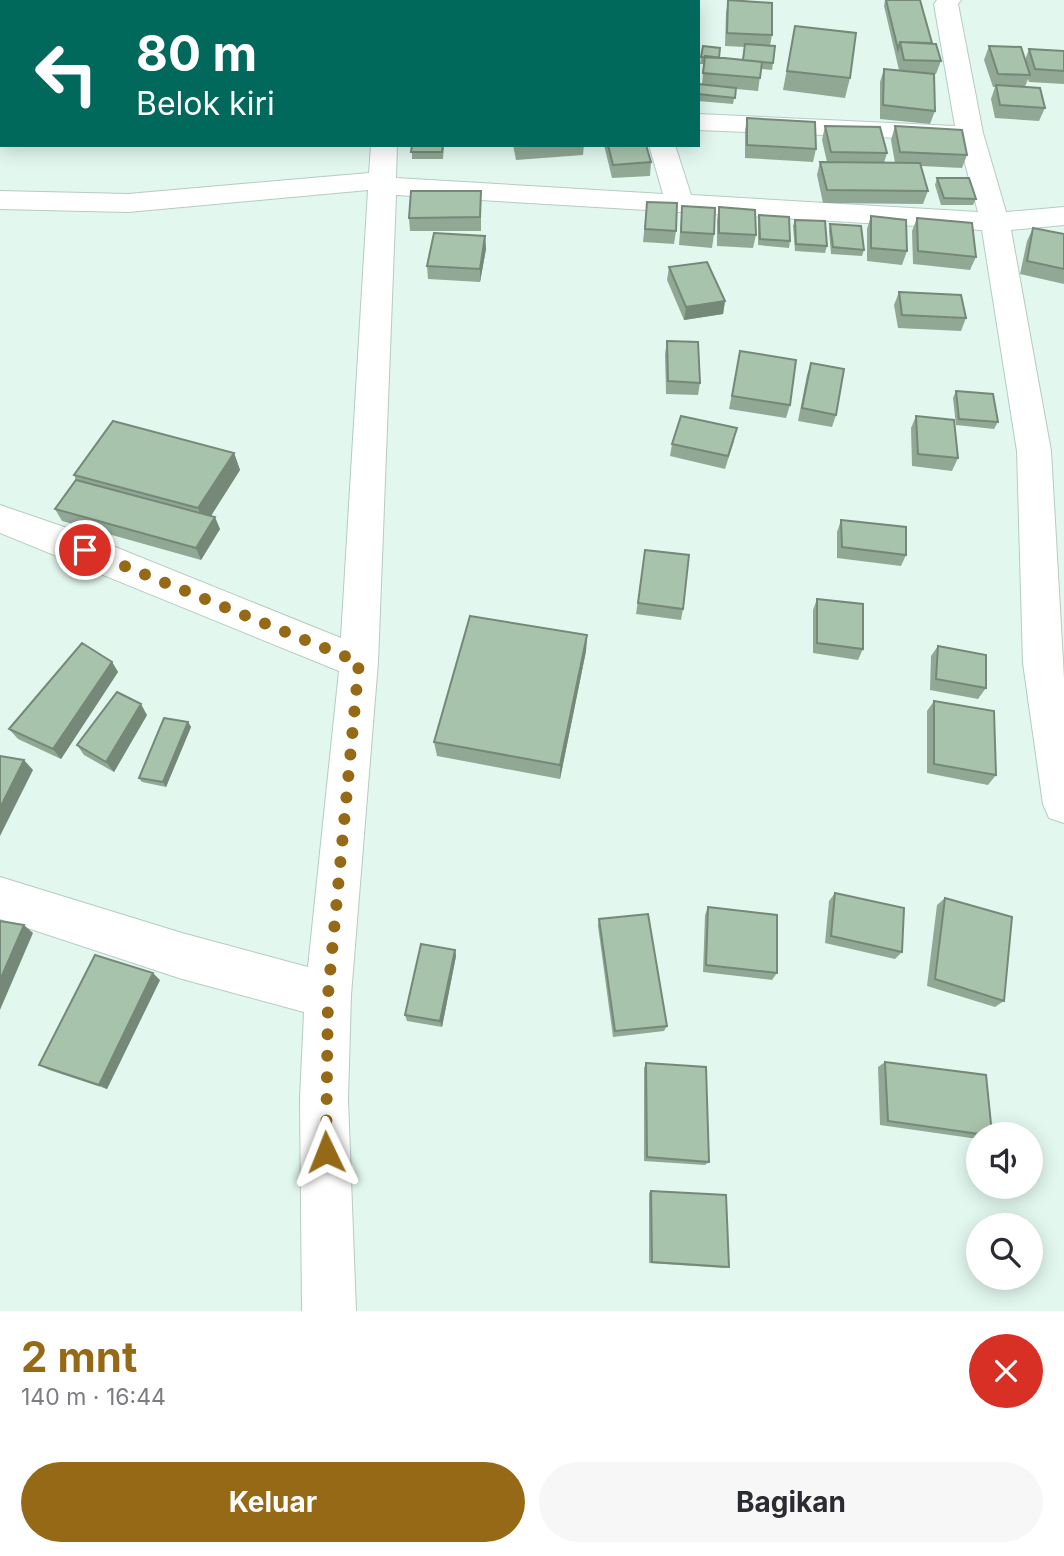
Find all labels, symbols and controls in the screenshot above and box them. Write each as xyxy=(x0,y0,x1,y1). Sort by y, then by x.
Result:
text: 80 m xyxy=(136,24,257,83)
icon: left xyxy=(21,28,112,119)
text: Belok kiri xyxy=(136,84,275,123)
pin xyxy=(55,520,115,580)
icon: arrive xyxy=(66,531,104,569)
position arrow xyxy=(289,1115,363,1189)
map controls xyxy=(966,1122,1043,1290)
button: sound xyxy=(966,1122,1043,1199)
button: search xyxy=(966,1213,1043,1290)
text: 2 mnt xyxy=(21,1331,137,1382)
button: close xyxy=(969,1334,1043,1408)
text: 140 m · 16:44 xyxy=(21,1383,166,1411)
button: Keluar xyxy=(21,1462,525,1542)
button: Bagikan xyxy=(539,1462,1043,1542)

